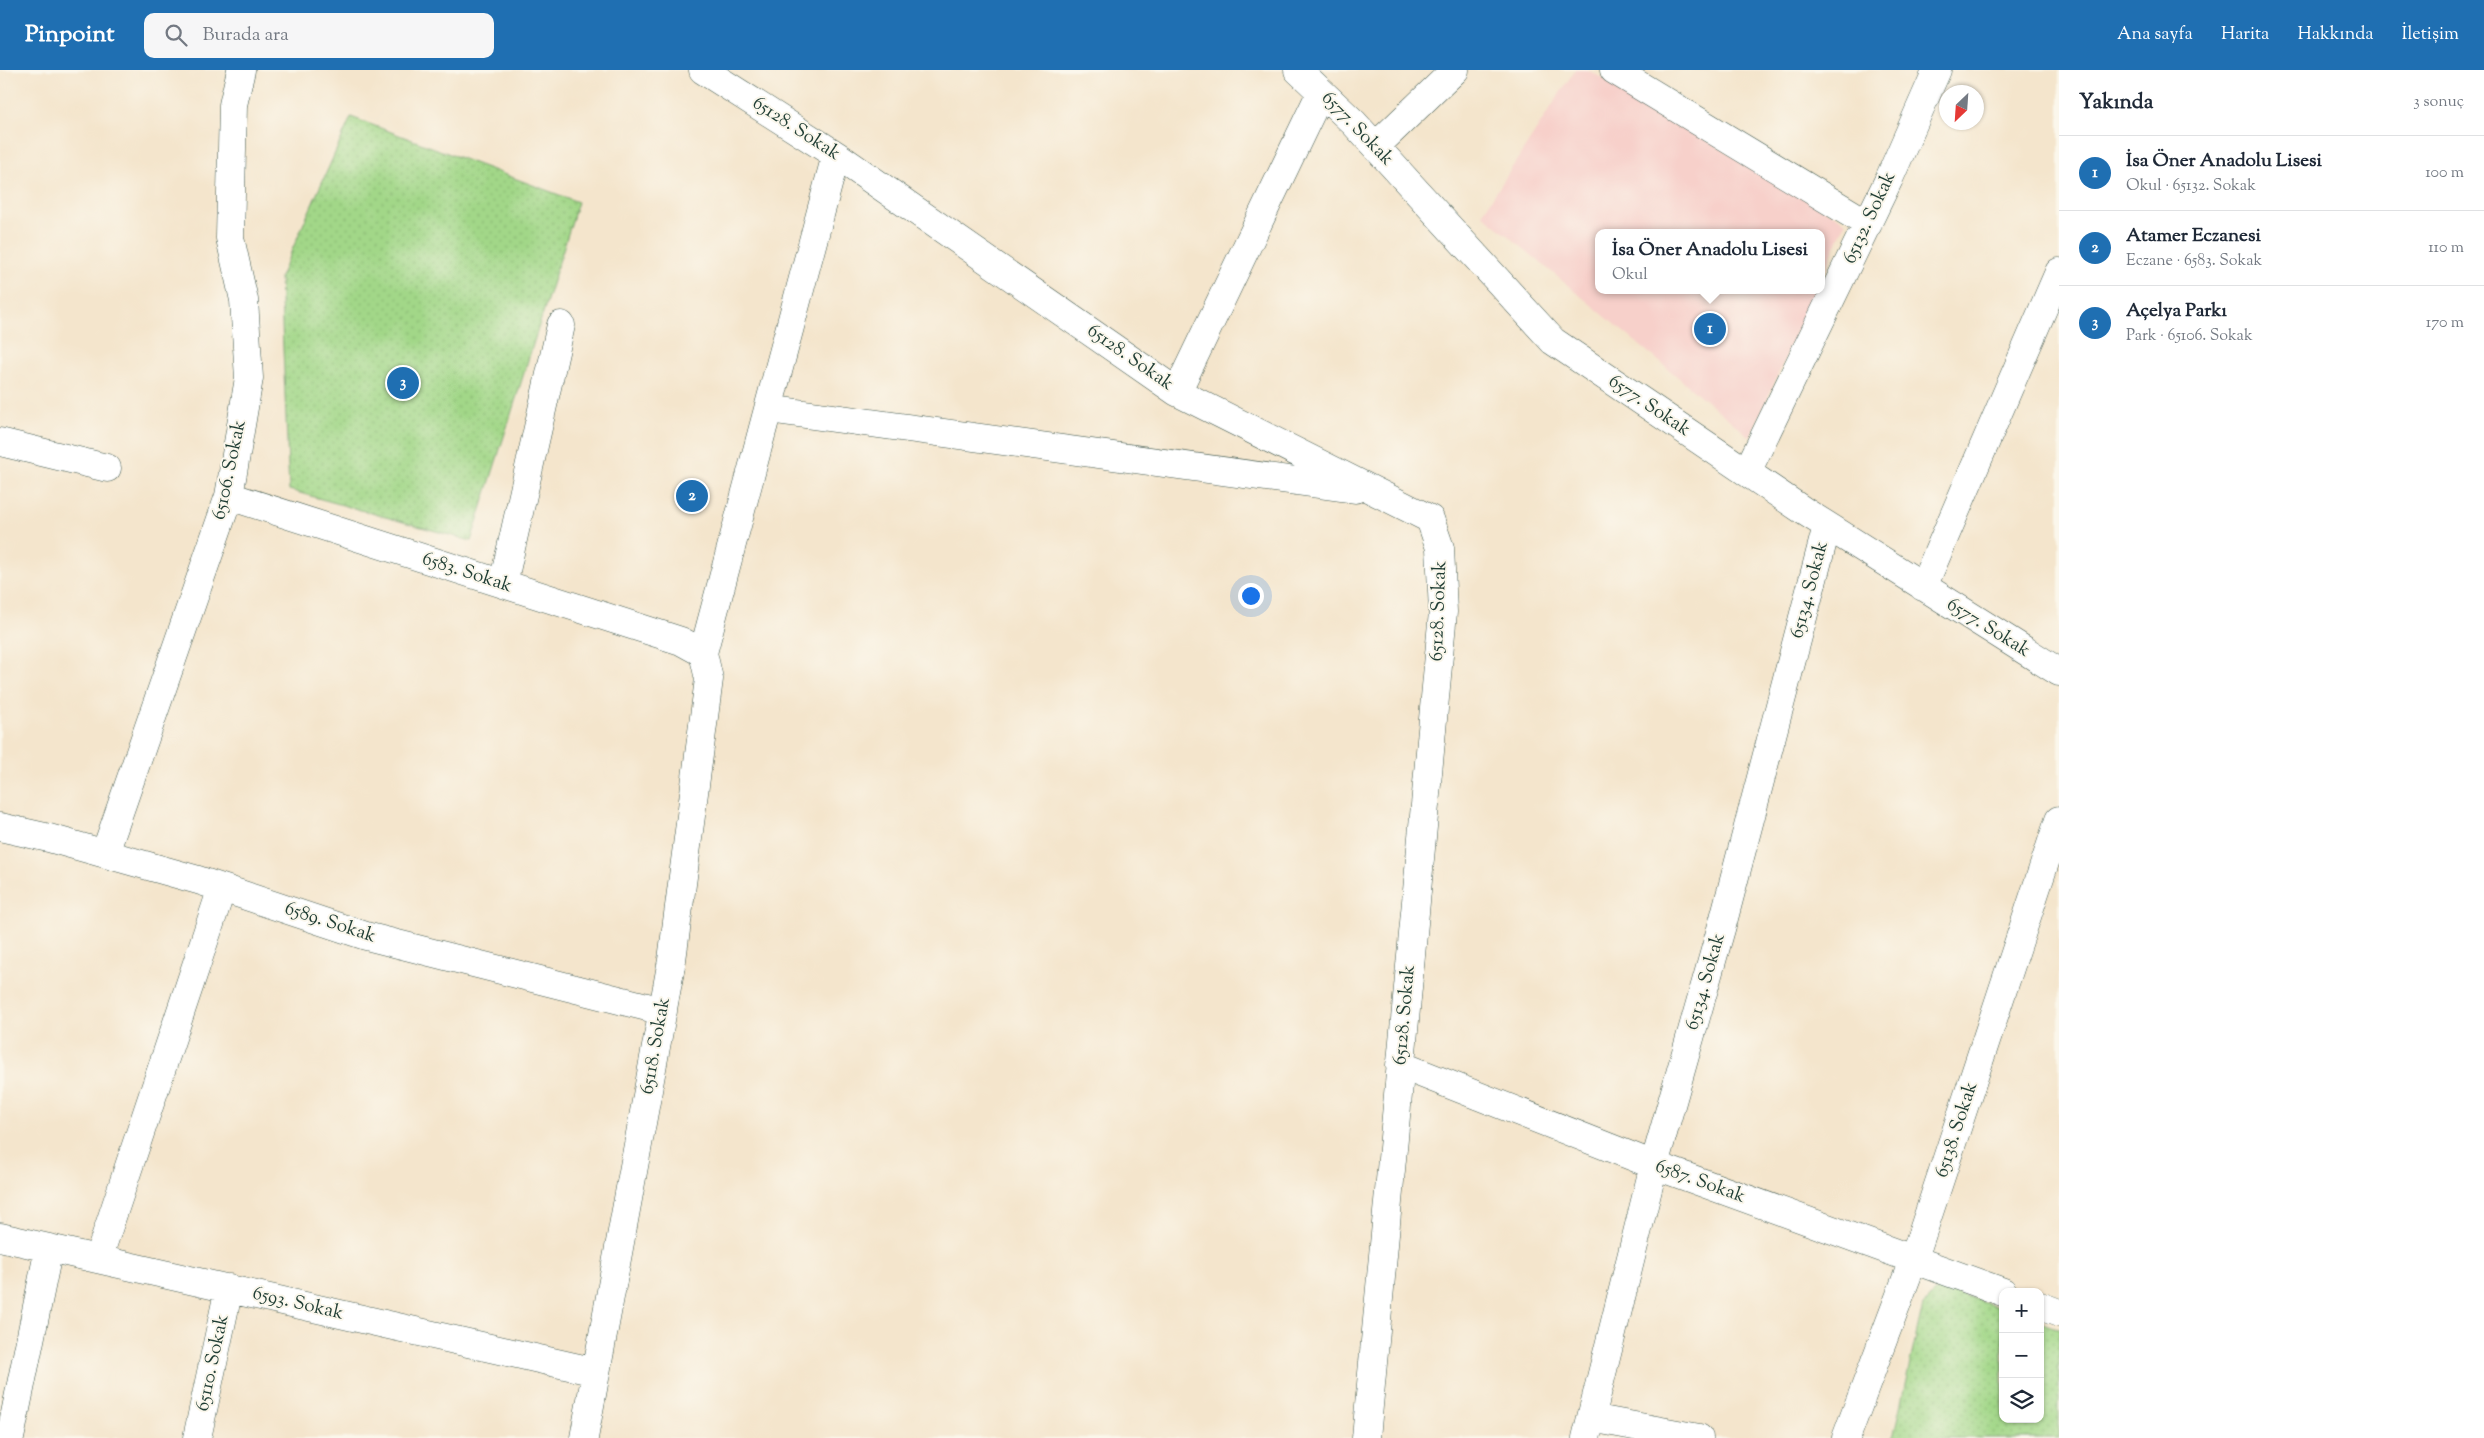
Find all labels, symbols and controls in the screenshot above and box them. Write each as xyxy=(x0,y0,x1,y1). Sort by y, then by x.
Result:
search box xyxy=(144,13,494,58)
text: Pinpoint xyxy=(25,18,114,52)
icon: search xyxy=(162,21,190,49)
text: Burada ara xyxy=(202,22,289,49)
text: Ana sayfa xyxy=(2117,22,2193,48)
text: Harita xyxy=(2221,22,2269,48)
text: Hakkında xyxy=(2297,22,2374,48)
text: İletişim xyxy=(2402,22,2459,48)
north arrow xyxy=(1939,85,1984,130)
street label: 6577. Sokak xyxy=(1315,86,1400,173)
text: Yakında xyxy=(2079,88,2153,118)
street label: 65128. Sokak xyxy=(746,90,846,168)
text: 3 sonuç xyxy=(2413,91,2464,114)
text: İsa Öner Anadolu Lisesi xyxy=(2126,148,2322,175)
text: 1 xyxy=(2092,162,2098,185)
text: 100 m xyxy=(2425,162,2464,185)
street label: 65132. Sokak xyxy=(1837,167,1903,269)
text: Okul · 65132. Sokak xyxy=(2126,175,2256,198)
text: Atamer Eczanesi xyxy=(2126,223,2261,250)
popup xyxy=(1595,229,1825,294)
text: İsa Öner Anadolu Lisesi xyxy=(1612,237,1808,264)
text: 2 xyxy=(2091,237,2099,260)
text: 110 m xyxy=(2428,237,2464,260)
text: Eczane · 6583. Sokak xyxy=(2126,250,2262,273)
text: Okul xyxy=(1612,264,1648,287)
text: Açelya Parkı xyxy=(2126,298,2227,325)
pin: 1 xyxy=(1694,310,1726,348)
text: 3 xyxy=(2092,312,2098,335)
text: 170 m xyxy=(2426,312,2464,335)
street label: 65128. Sokak xyxy=(1081,318,1179,398)
text: Park · 65106. Sokak xyxy=(2126,325,2253,348)
pin: 3 xyxy=(387,364,419,402)
street label: 6577. Sokak xyxy=(1602,369,1696,444)
street label: 65106. Sokak xyxy=(206,417,254,522)
pin: 2 xyxy=(676,477,708,515)
street label: 65134. Sokak xyxy=(1784,538,1836,642)
street label: 6583. Sokak xyxy=(419,546,516,600)
street label: 65128. Sokak xyxy=(1424,560,1454,662)
your location xyxy=(1238,583,1264,609)
street label: 6577. Sokak xyxy=(1941,592,2036,665)
street label: 6589. Sokak xyxy=(281,896,380,951)
street label: 65134. Sokak xyxy=(1679,930,1733,1034)
street label: 65128. Sokak xyxy=(1387,963,1423,1066)
street label: 65118. Sokak xyxy=(634,995,678,1097)
street label: 65138. Sokak xyxy=(1929,1078,1985,1181)
street label: 6587. Sokak xyxy=(1651,1153,1749,1211)
street label: 6593. Sokak xyxy=(250,1280,347,1328)
map controls xyxy=(1999,1288,2044,1423)
button: + xyxy=(1999,1288,2044,1333)
street label: 65110. Sokak xyxy=(190,1312,237,1414)
button: − xyxy=(1999,1333,2044,1378)
button: layers xyxy=(1999,1378,2044,1423)

